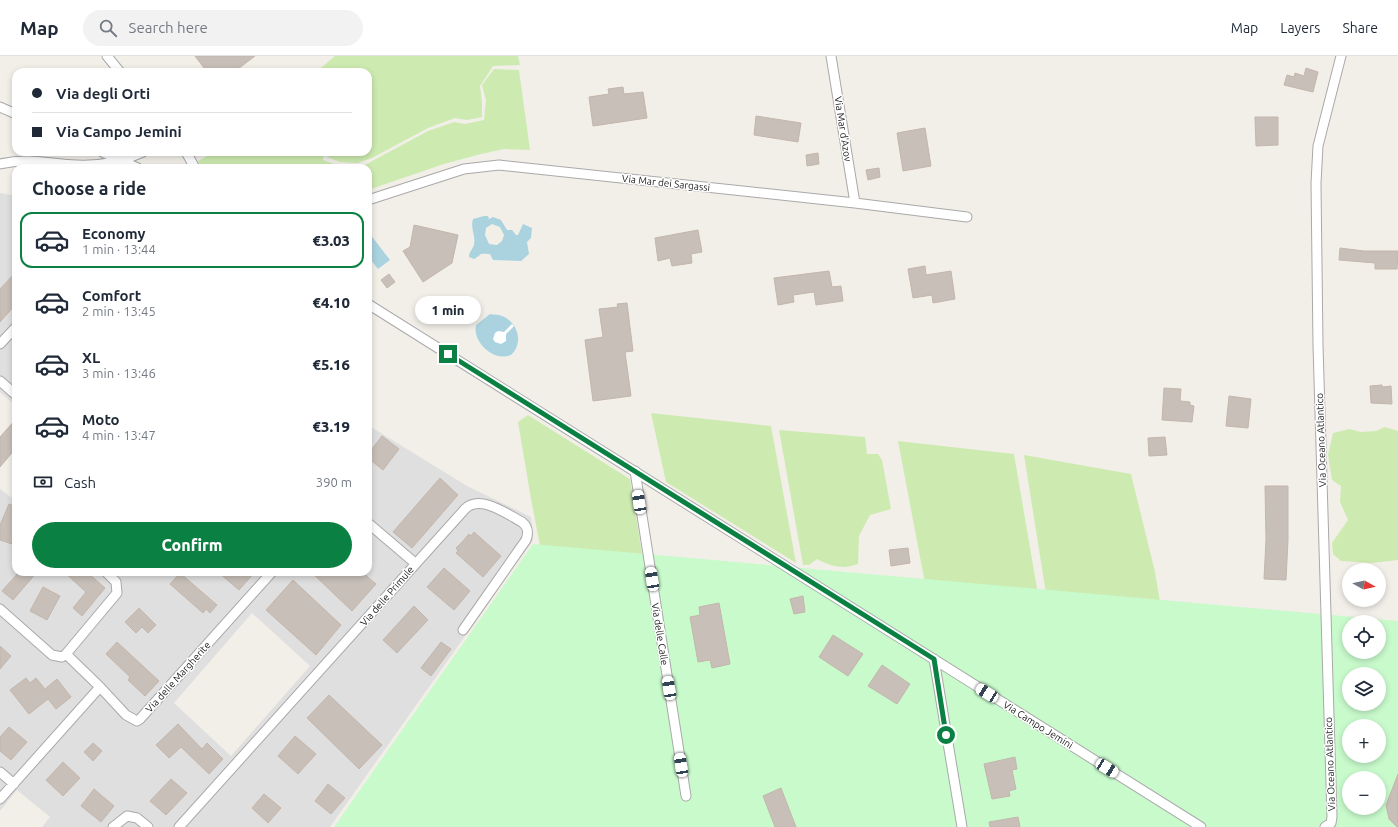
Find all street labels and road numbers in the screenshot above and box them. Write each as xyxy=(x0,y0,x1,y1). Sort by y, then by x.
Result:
street label: Via Mar d'Azov xyxy=(832,96,854,163)
street label: Via Mar dei Sargassi xyxy=(621,173,711,193)
street label: Via Oceano Atlantico xyxy=(1314,393,1328,487)
street label: Via delle Primule xyxy=(358,564,416,628)
street label: Via delle Calle xyxy=(650,602,670,666)
street label: Via delle Margherite xyxy=(143,639,213,715)
street label: Via Campo Jemini xyxy=(1001,699,1075,751)
street label: Via Oceano Atlantico xyxy=(1323,717,1337,811)

